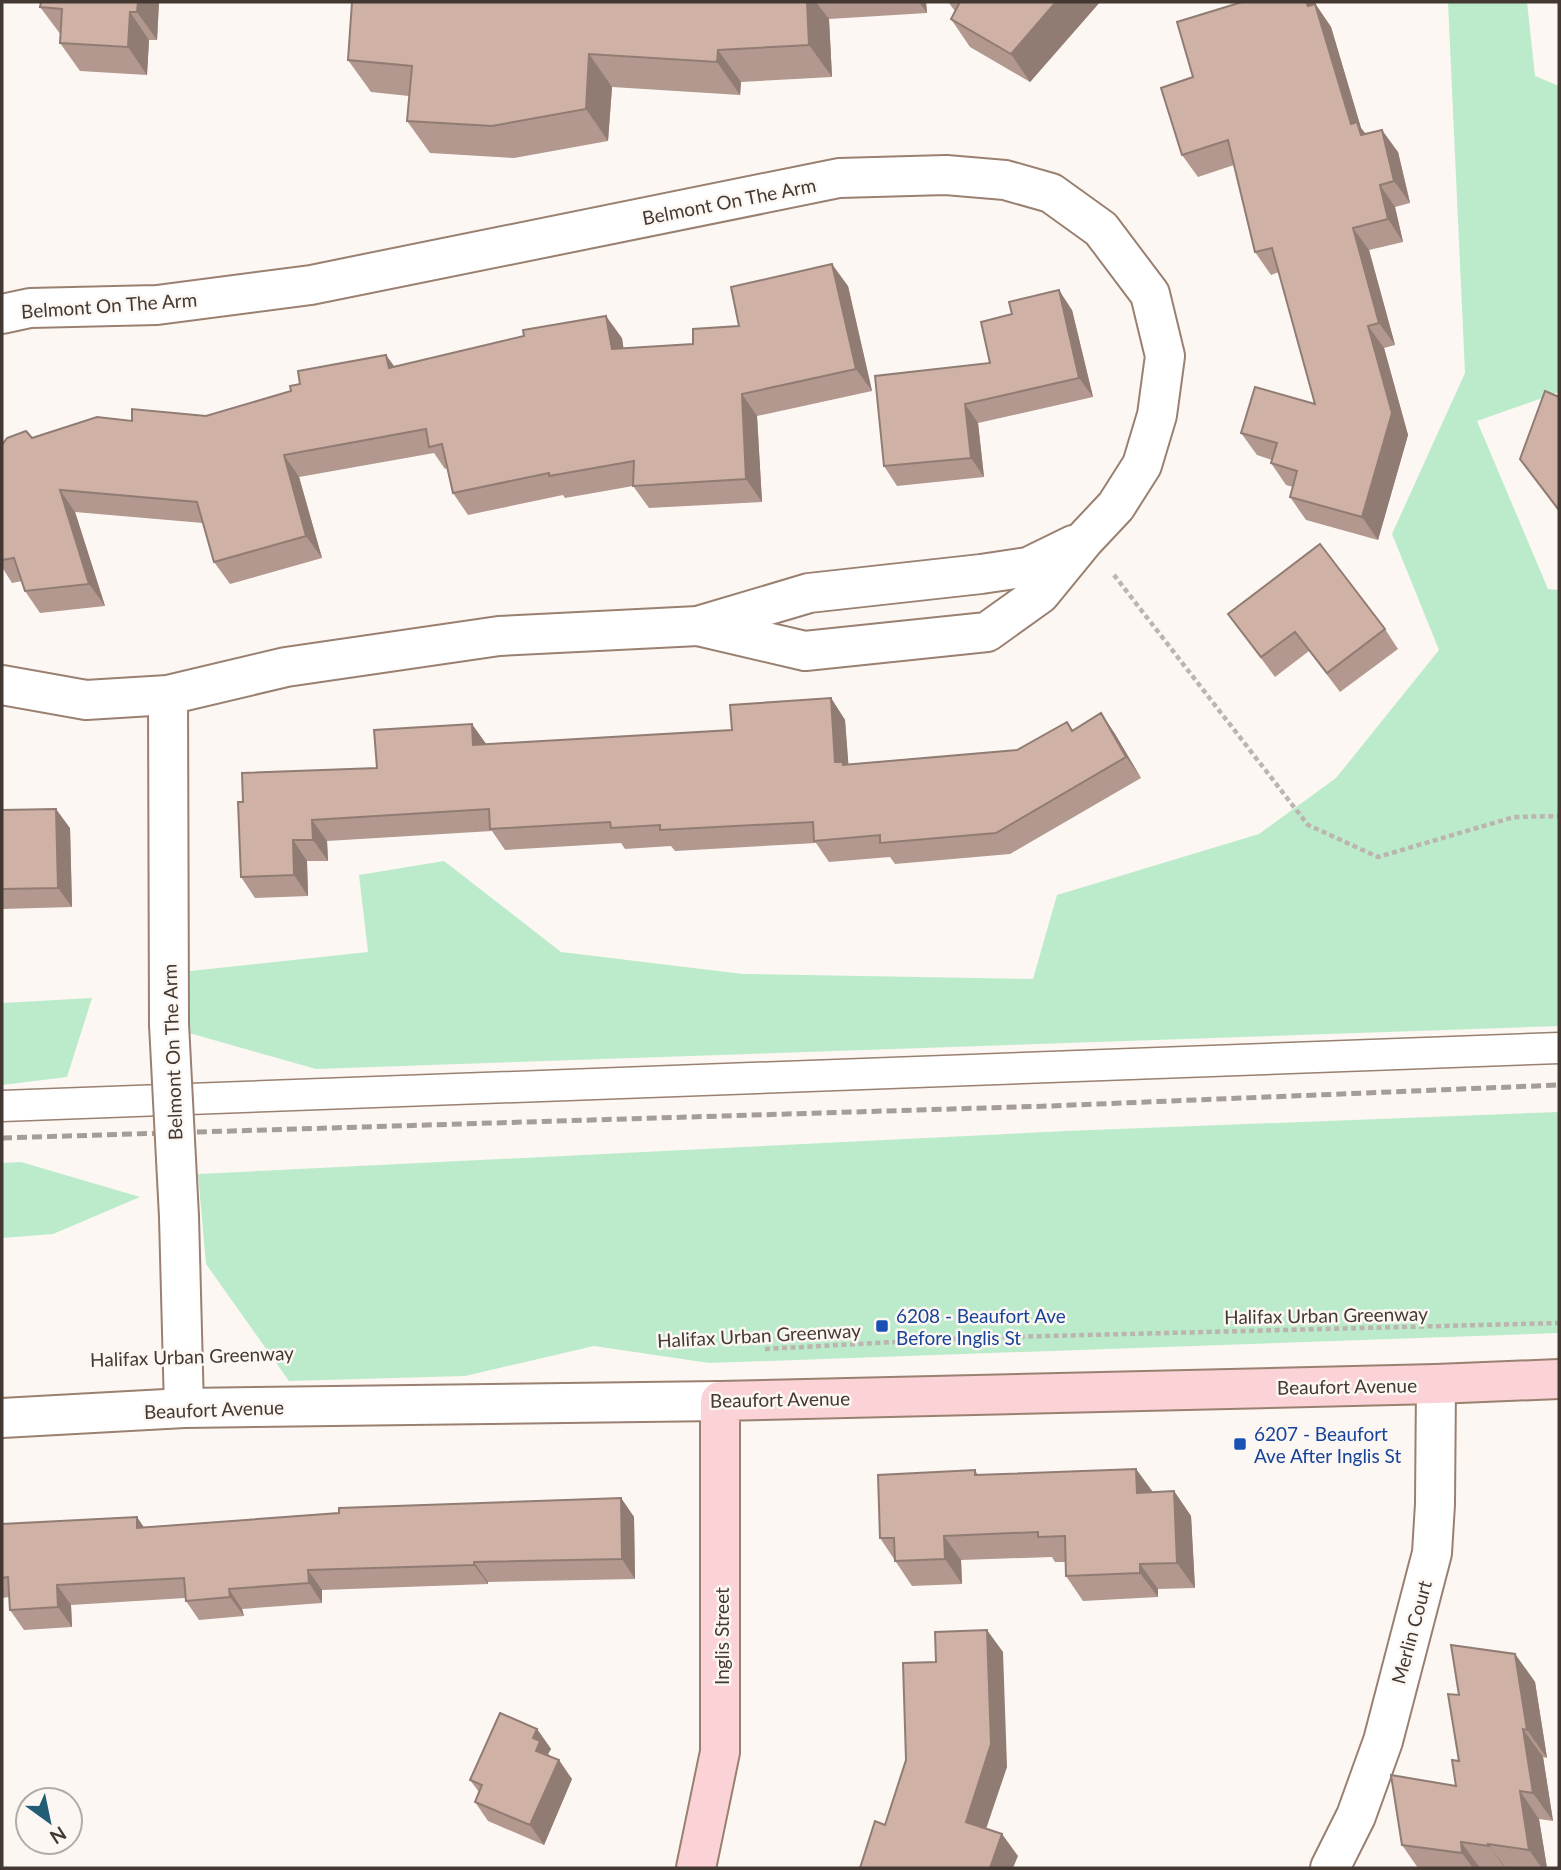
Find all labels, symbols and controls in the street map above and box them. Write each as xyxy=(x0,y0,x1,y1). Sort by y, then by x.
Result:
street label: Belmont On The Arm xyxy=(640,173,818,229)
street label: Belmont On The Arm xyxy=(20,287,198,323)
street label: Belmont On The Arm xyxy=(157,963,187,1141)
street label: Halifax Urban Greenway xyxy=(1224,1302,1428,1328)
place label: 6208 - Beaufort Ave Before Inglis St xyxy=(896,1304,1066,1349)
street label: Halifax Urban Greenway xyxy=(657,1318,862,1352)
marker: 6208 - Beaufort Ave Before Inglis St xyxy=(874,1318,890,1334)
street label: Halifax Urban Greenway xyxy=(90,1341,295,1371)
street label: Beaufort Avenue xyxy=(1277,1373,1417,1399)
street label: Beaufort Avenue xyxy=(710,1386,850,1412)
street label: Beaufort Avenue xyxy=(144,1395,284,1423)
place label: 6207 - Beaufort Ave After Inglis St xyxy=(1254,1422,1401,1467)
marker: 6207 - Beaufort Ave After Inglis St xyxy=(1232,1436,1248,1452)
street label: Merlin Court xyxy=(1386,1577,1436,1686)
street label: Inglis Street xyxy=(710,1587,733,1685)
north arrow xyxy=(14,1786,84,1856)
text: N xyxy=(46,1822,71,1849)

